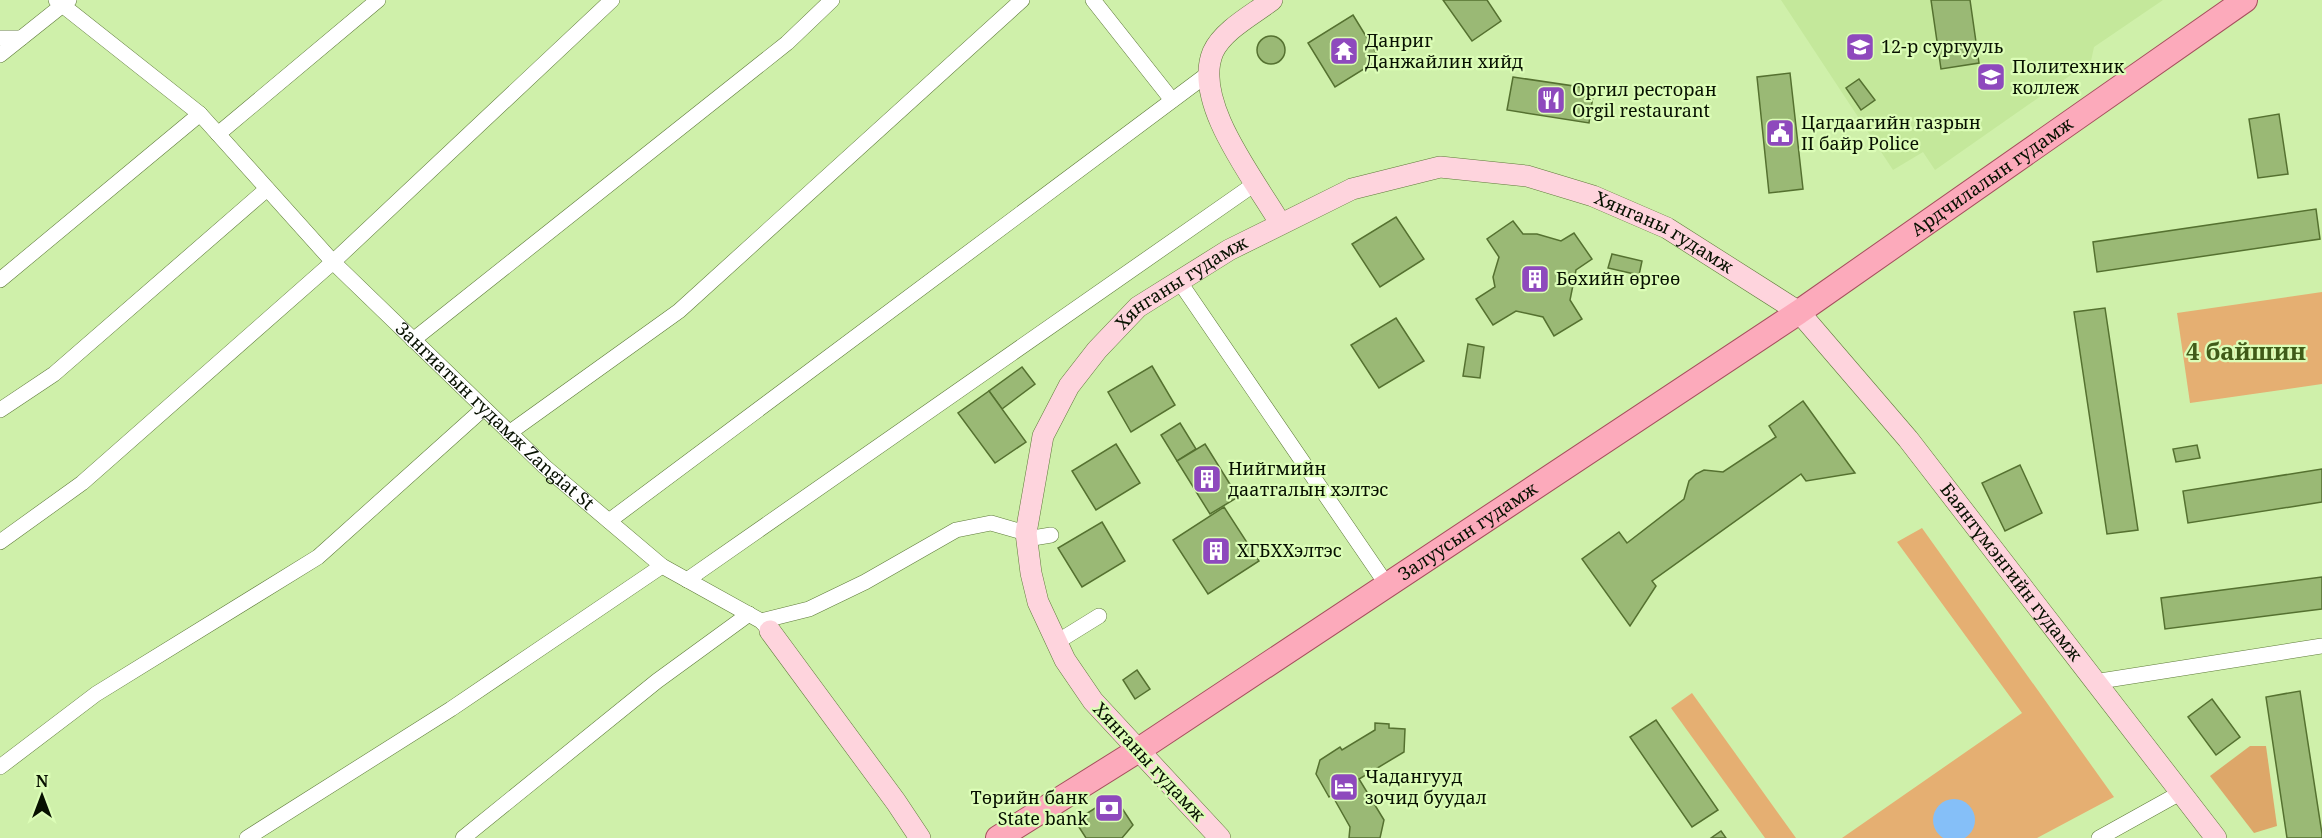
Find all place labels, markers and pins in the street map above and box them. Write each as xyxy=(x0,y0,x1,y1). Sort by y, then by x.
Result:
place label: Данриг Данжайлин хийд xyxy=(1365,28,1523,73)
school or university icon: 12-р сургууль xyxy=(1844,31,1876,63)
place label: 12-р сургууль xyxy=(1881,34,2003,58)
temple icon: Данриг Данжайлин хийд xyxy=(1328,35,1360,67)
place label: Политехник коллеж xyxy=(2012,54,2125,99)
school or university icon: Политехник коллеж xyxy=(1975,61,2007,93)
place label: Оргил ресторан Orgil restaurant xyxy=(1572,77,1717,122)
restaurant icon: Оргил ресторан Orgil restaurant xyxy=(1535,84,1567,116)
place label: Цагдаагийн газрын II байр Police xyxy=(1801,110,1981,155)
public building icon: Цагдаагийн газрын II байр Police xyxy=(1764,117,1796,149)
building icon: Бөхийн өргөө xyxy=(1519,263,1551,295)
place label: Бөхийн өргөө xyxy=(1556,266,1680,290)
place label: Нийгмийн даатгалын хэлтэс xyxy=(1228,456,1388,501)
building icon: Нийгмийн даатгалын хэлтэс xyxy=(1191,463,1223,495)
building icon: ХГБХХэлтэс xyxy=(1200,535,1232,567)
place label: ХГБХХэлтэс xyxy=(1237,538,1342,562)
place label: Чадангууд зочид буудал xyxy=(1365,764,1487,809)
hotel icon: Чадангууд зочид буудал xyxy=(1328,771,1360,803)
place label: Төрийн банк State bank xyxy=(970,785,1088,830)
bank icon: Төрийн банк State bank xyxy=(1093,792,1125,824)

